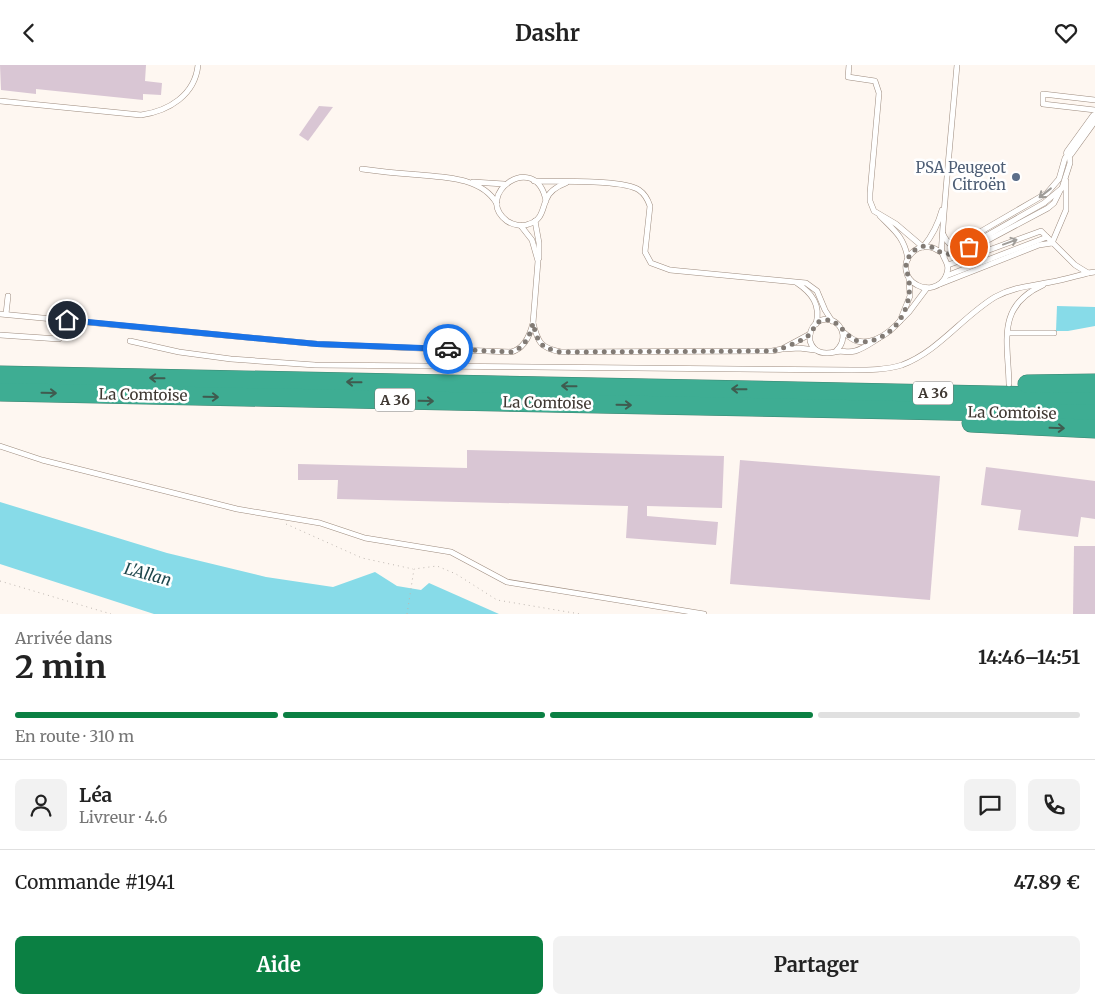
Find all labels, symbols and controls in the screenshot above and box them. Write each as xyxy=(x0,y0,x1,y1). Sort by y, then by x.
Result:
icon: back xyxy=(15,19,43,47)
text: Dashr xyxy=(515,19,580,47)
icon: heart xyxy=(1052,19,1080,47)
place label: PSA Peugeot Citroën xyxy=(915,158,1006,194)
marker: PSA Peugeot Citroën xyxy=(1010,171,1022,183)
one-way arrow xyxy=(1038,188,1052,198)
pin xyxy=(948,226,990,268)
icon: bag xyxy=(955,233,983,261)
one-way arrow xyxy=(1002,237,1017,246)
pin xyxy=(46,299,88,341)
icon: home xyxy=(53,306,81,334)
courier xyxy=(423,324,473,374)
icon: car xyxy=(434,335,462,363)
one-way arrow xyxy=(149,373,165,383)
one-way arrow xyxy=(346,377,362,387)
one-way arrow xyxy=(561,381,578,391)
road number: A 36 xyxy=(913,381,953,404)
street label: La Comtoise xyxy=(98,384,188,405)
one-way arrow xyxy=(731,385,747,394)
one-way arrow xyxy=(40,388,56,398)
road number: A 36 xyxy=(375,389,415,411)
one-way arrow xyxy=(203,392,219,401)
street label: La Comtoise xyxy=(502,392,592,413)
one-way arrow xyxy=(418,396,434,406)
one-way arrow xyxy=(615,400,631,410)
street label: La Comtoise xyxy=(967,402,1057,423)
one-way arrow xyxy=(1049,423,1065,433)
water label: L'Allan xyxy=(122,558,174,590)
text: Arrivée dans xyxy=(15,628,112,648)
text: 14:46–14:51 xyxy=(978,645,1080,669)
text: 2 min xyxy=(15,647,106,687)
text: En route · 310 m xyxy=(15,726,134,746)
button: person xyxy=(15,779,67,831)
button: chat xyxy=(964,779,1016,831)
button: phone xyxy=(1028,779,1080,831)
text: Léa xyxy=(79,783,112,807)
text: Livreur · 4.6 xyxy=(79,807,167,827)
text: Commande #1941 xyxy=(15,870,175,894)
text: 47.89 € xyxy=(1014,870,1080,894)
button: Aide xyxy=(15,936,543,994)
button: Partager xyxy=(553,936,1080,994)

